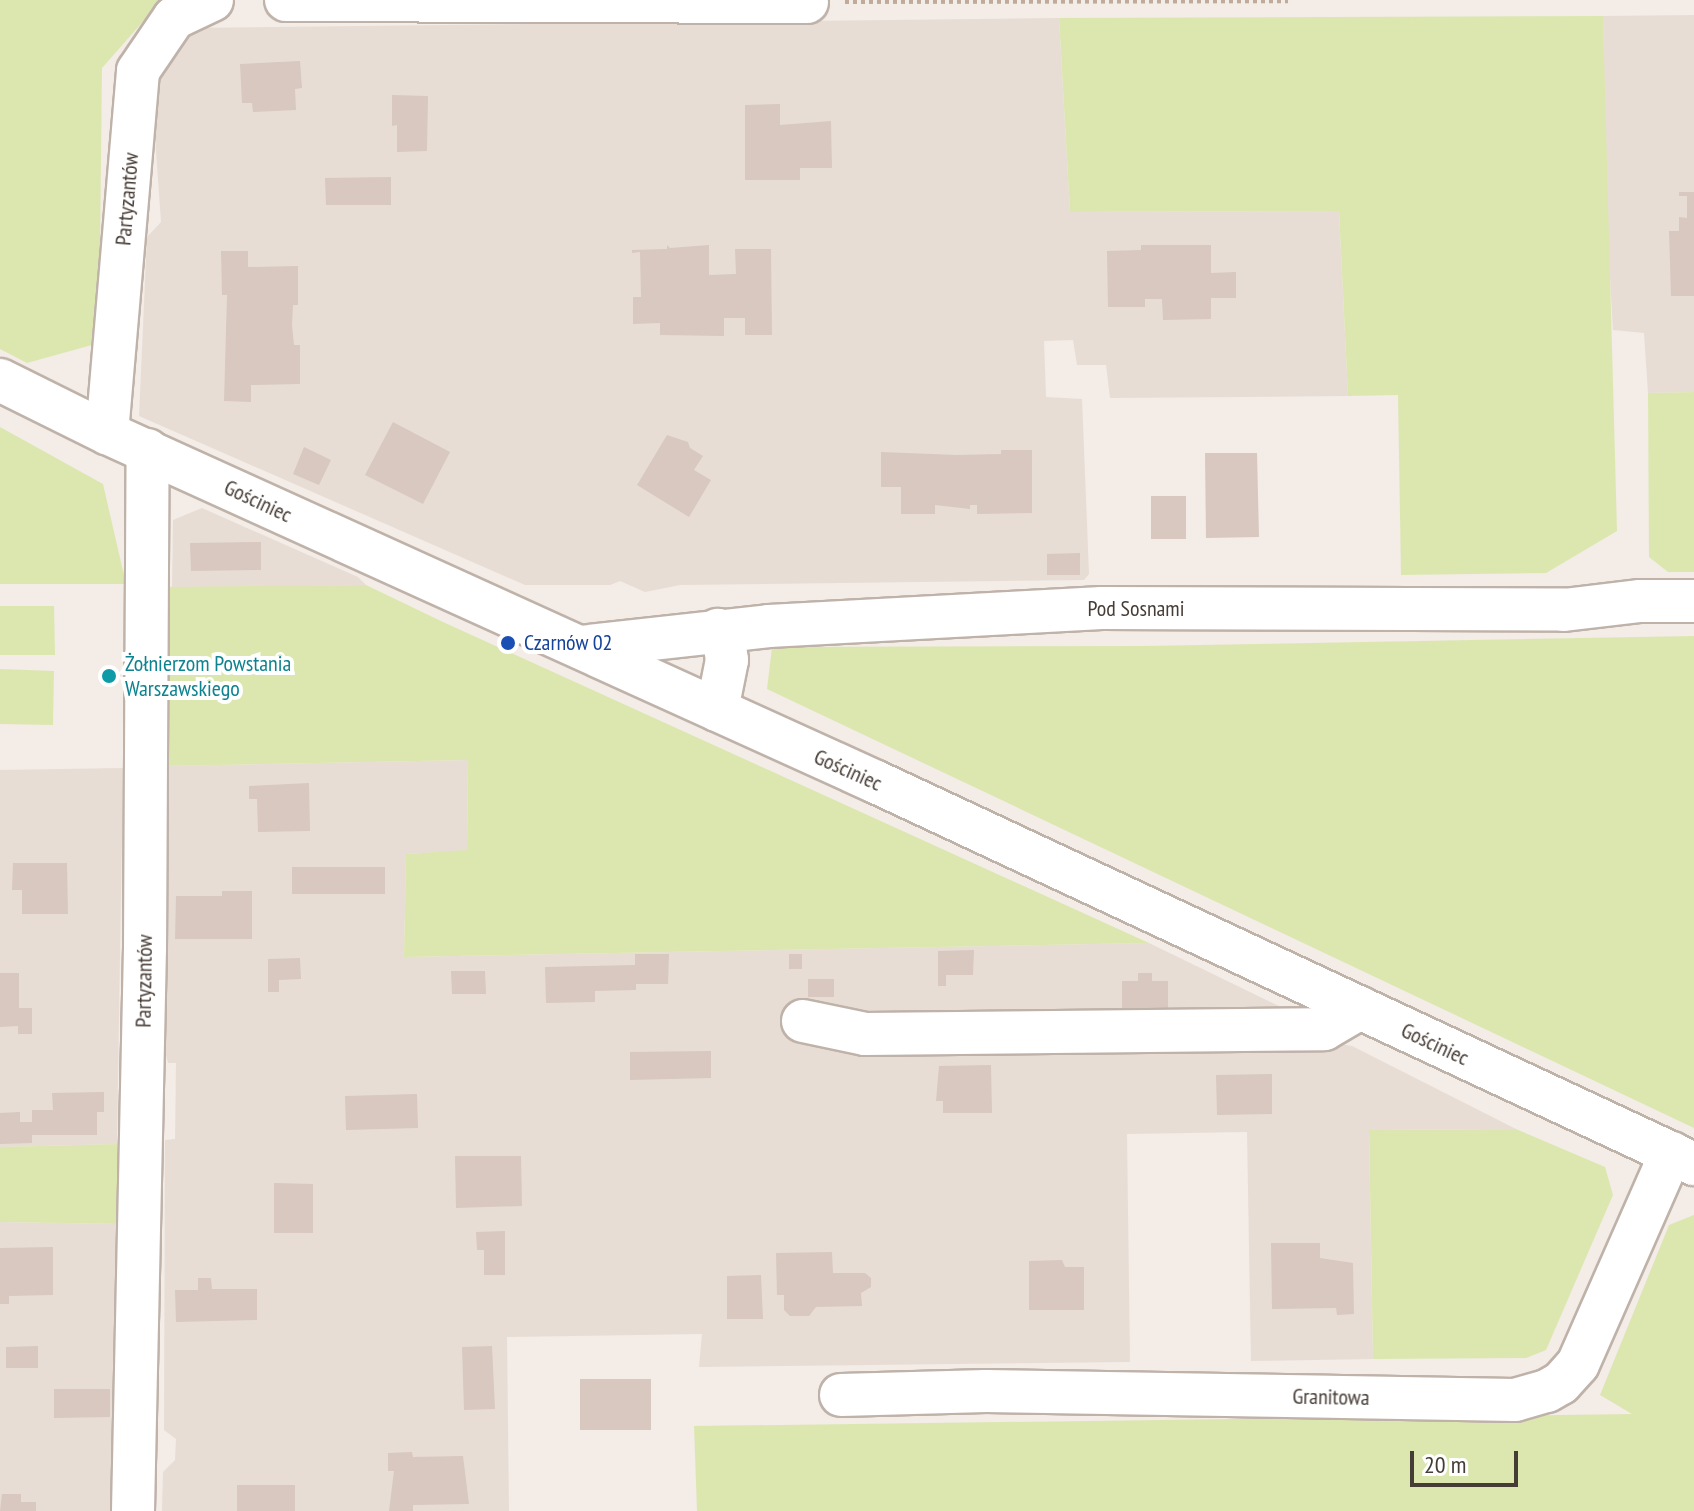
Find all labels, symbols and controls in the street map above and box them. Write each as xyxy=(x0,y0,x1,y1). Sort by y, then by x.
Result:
street label: Partyzantów xyxy=(110,151,144,247)
street label: Gościniec xyxy=(220,474,296,528)
street label: Pod Sosnami xyxy=(1088,596,1184,622)
place label: Czarnów 02 xyxy=(524,630,613,656)
marker: Czarnów 02 xyxy=(499,634,517,652)
place label: Żołnierzom Powstania Warszawskiego xyxy=(125,650,291,702)
marker: Żołnierzom Powstania Warszawskiego xyxy=(100,667,118,685)
street label: Gościniec xyxy=(810,743,886,797)
street label: Partyzantów xyxy=(130,934,158,1028)
street label: Gościniec xyxy=(1397,1017,1473,1071)
street label: Granitowa xyxy=(1292,1383,1370,1411)
scale bar xyxy=(1414,1435,1522,1485)
text: 20 m xyxy=(1424,1449,1466,1480)

